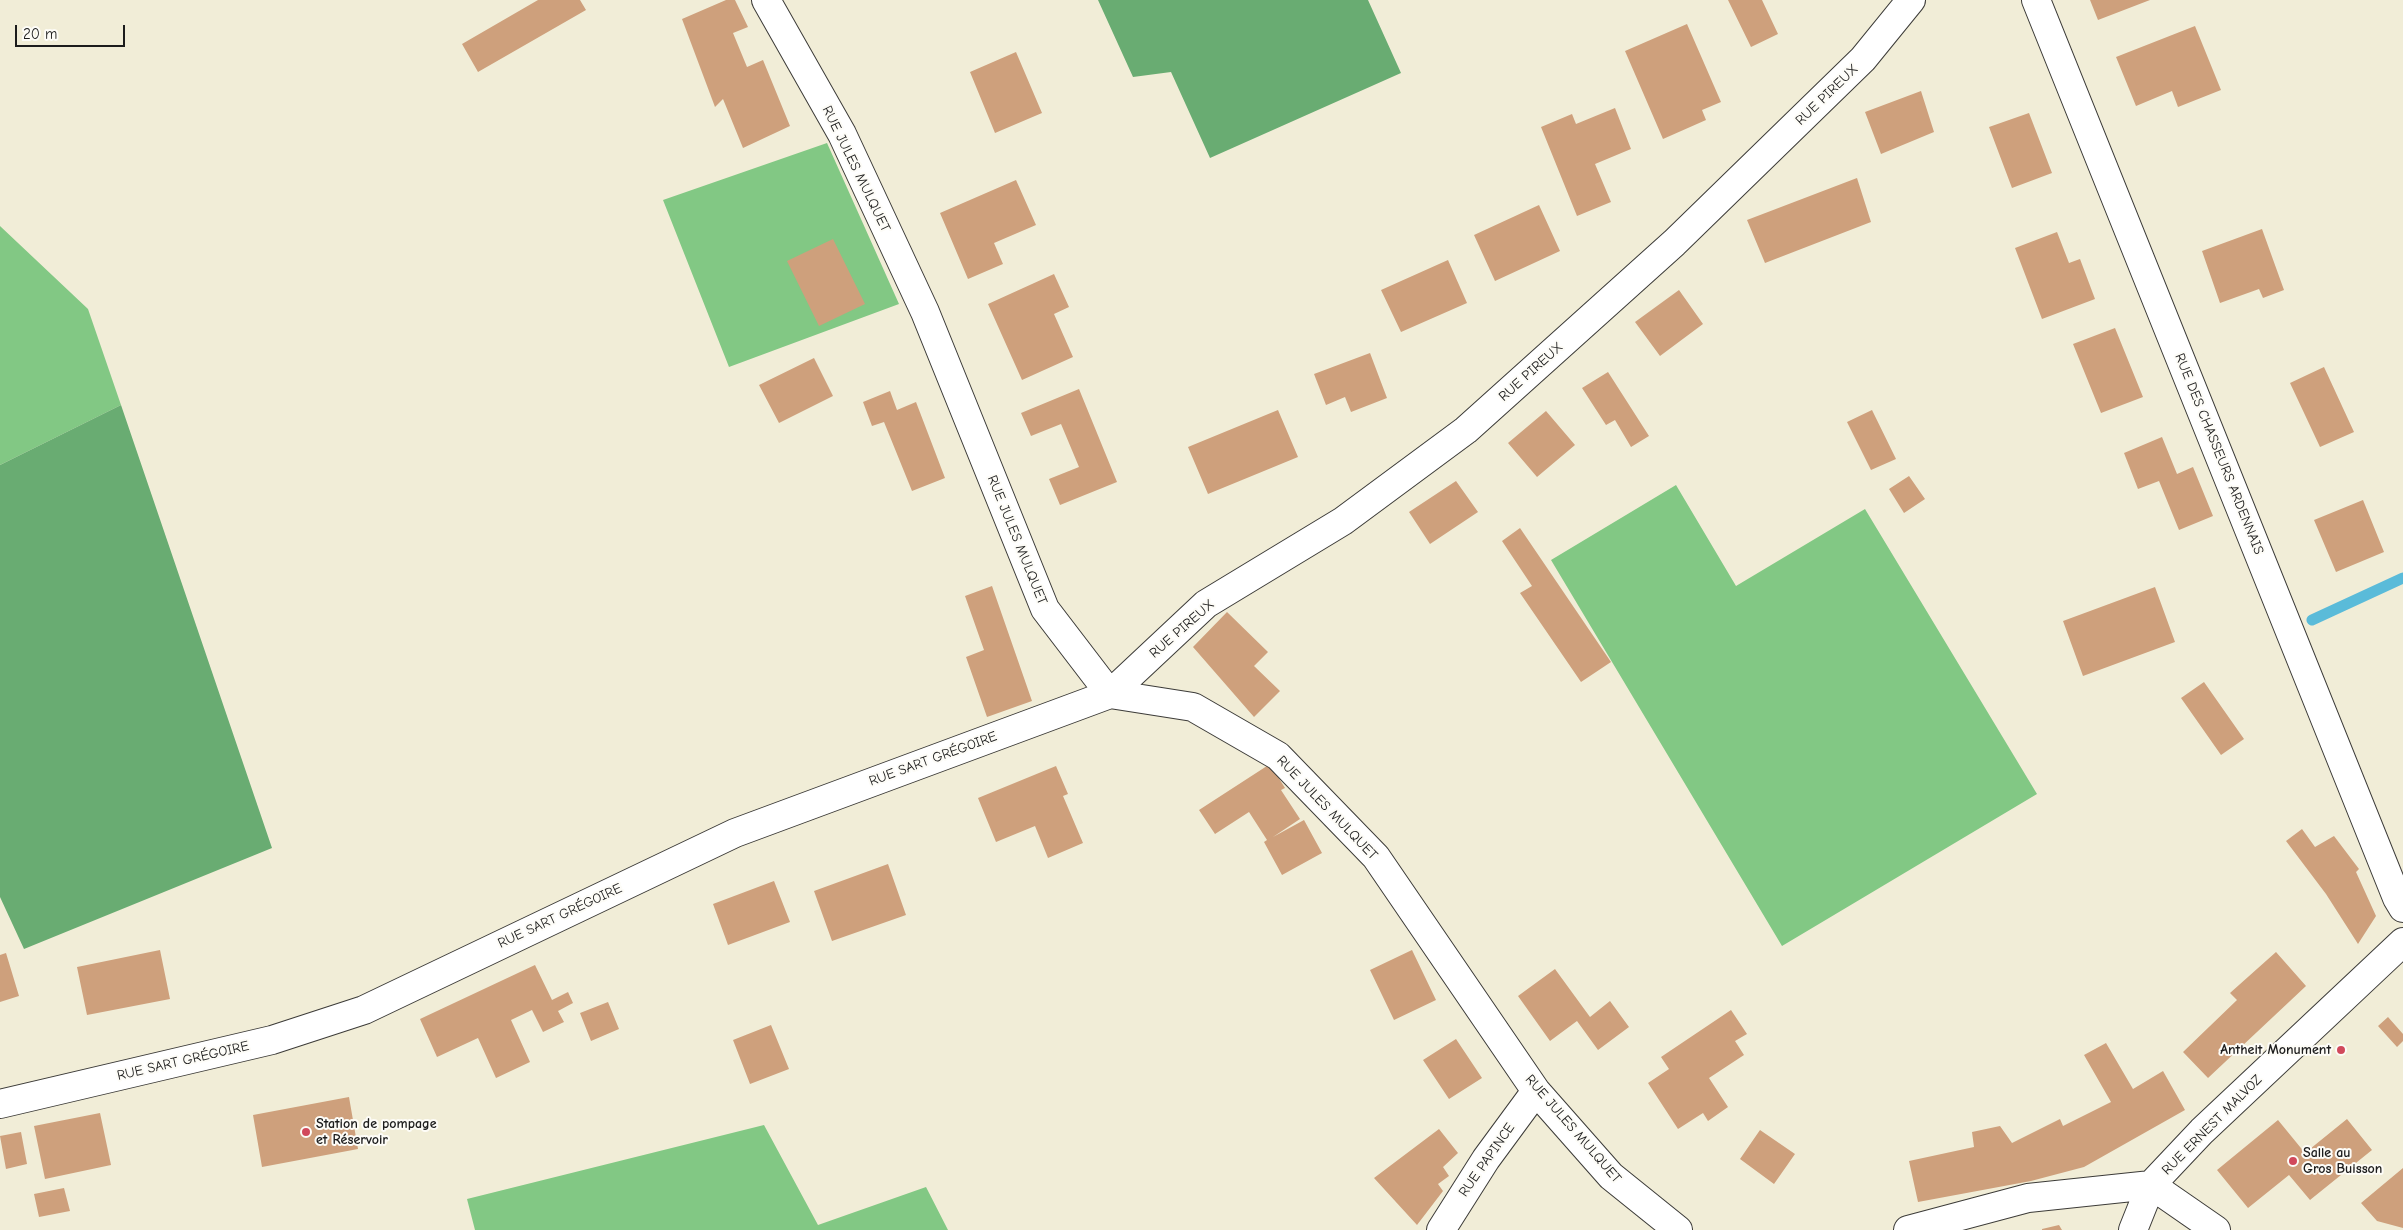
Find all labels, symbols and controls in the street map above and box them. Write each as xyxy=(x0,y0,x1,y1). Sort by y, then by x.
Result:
scale bar xyxy=(18,15,128,47)
text: 20 m xyxy=(23,25,57,43)
street label: RUE PIREUX xyxy=(1792,61,1862,129)
street label: RUE JULES MULQUET xyxy=(818,103,894,235)
street label: RUE PIREUX xyxy=(1495,339,1567,405)
street label: RUE DES CHASSEURS ARDENNAIS xyxy=(2171,351,2267,557)
street label: RUE JULES MULQUET xyxy=(983,473,1051,607)
street label: RUE PIREUX xyxy=(1146,596,1218,662)
street label: RUE SART GRÉGOIRE xyxy=(867,728,999,790)
street label: RUE JULES MULQUET xyxy=(1273,752,1381,864)
street label: RUE SART GRÉGOIRE xyxy=(495,880,625,952)
street label: RUE SART GRÉGOIRE xyxy=(115,1038,251,1084)
place label: Antheit Monument xyxy=(2220,1042,2331,1058)
marker: Antheit Monument xyxy=(2335,1044,2347,1056)
street label: RUE JULES MULQUET xyxy=(1521,1071,1625,1187)
street label: RUE ERNEST MALVOZ xyxy=(2158,1071,2266,1179)
place label: Station de pompage et Réservoir xyxy=(316,1116,437,1148)
street label: RUE PAPINCE xyxy=(1455,1120,1519,1200)
marker: Station de pompage et Réservoir xyxy=(300,1126,312,1138)
place label: Salle au Gros Buisson xyxy=(2303,1145,2382,1178)
marker: Salle au Gros Buisson xyxy=(2287,1155,2299,1167)

